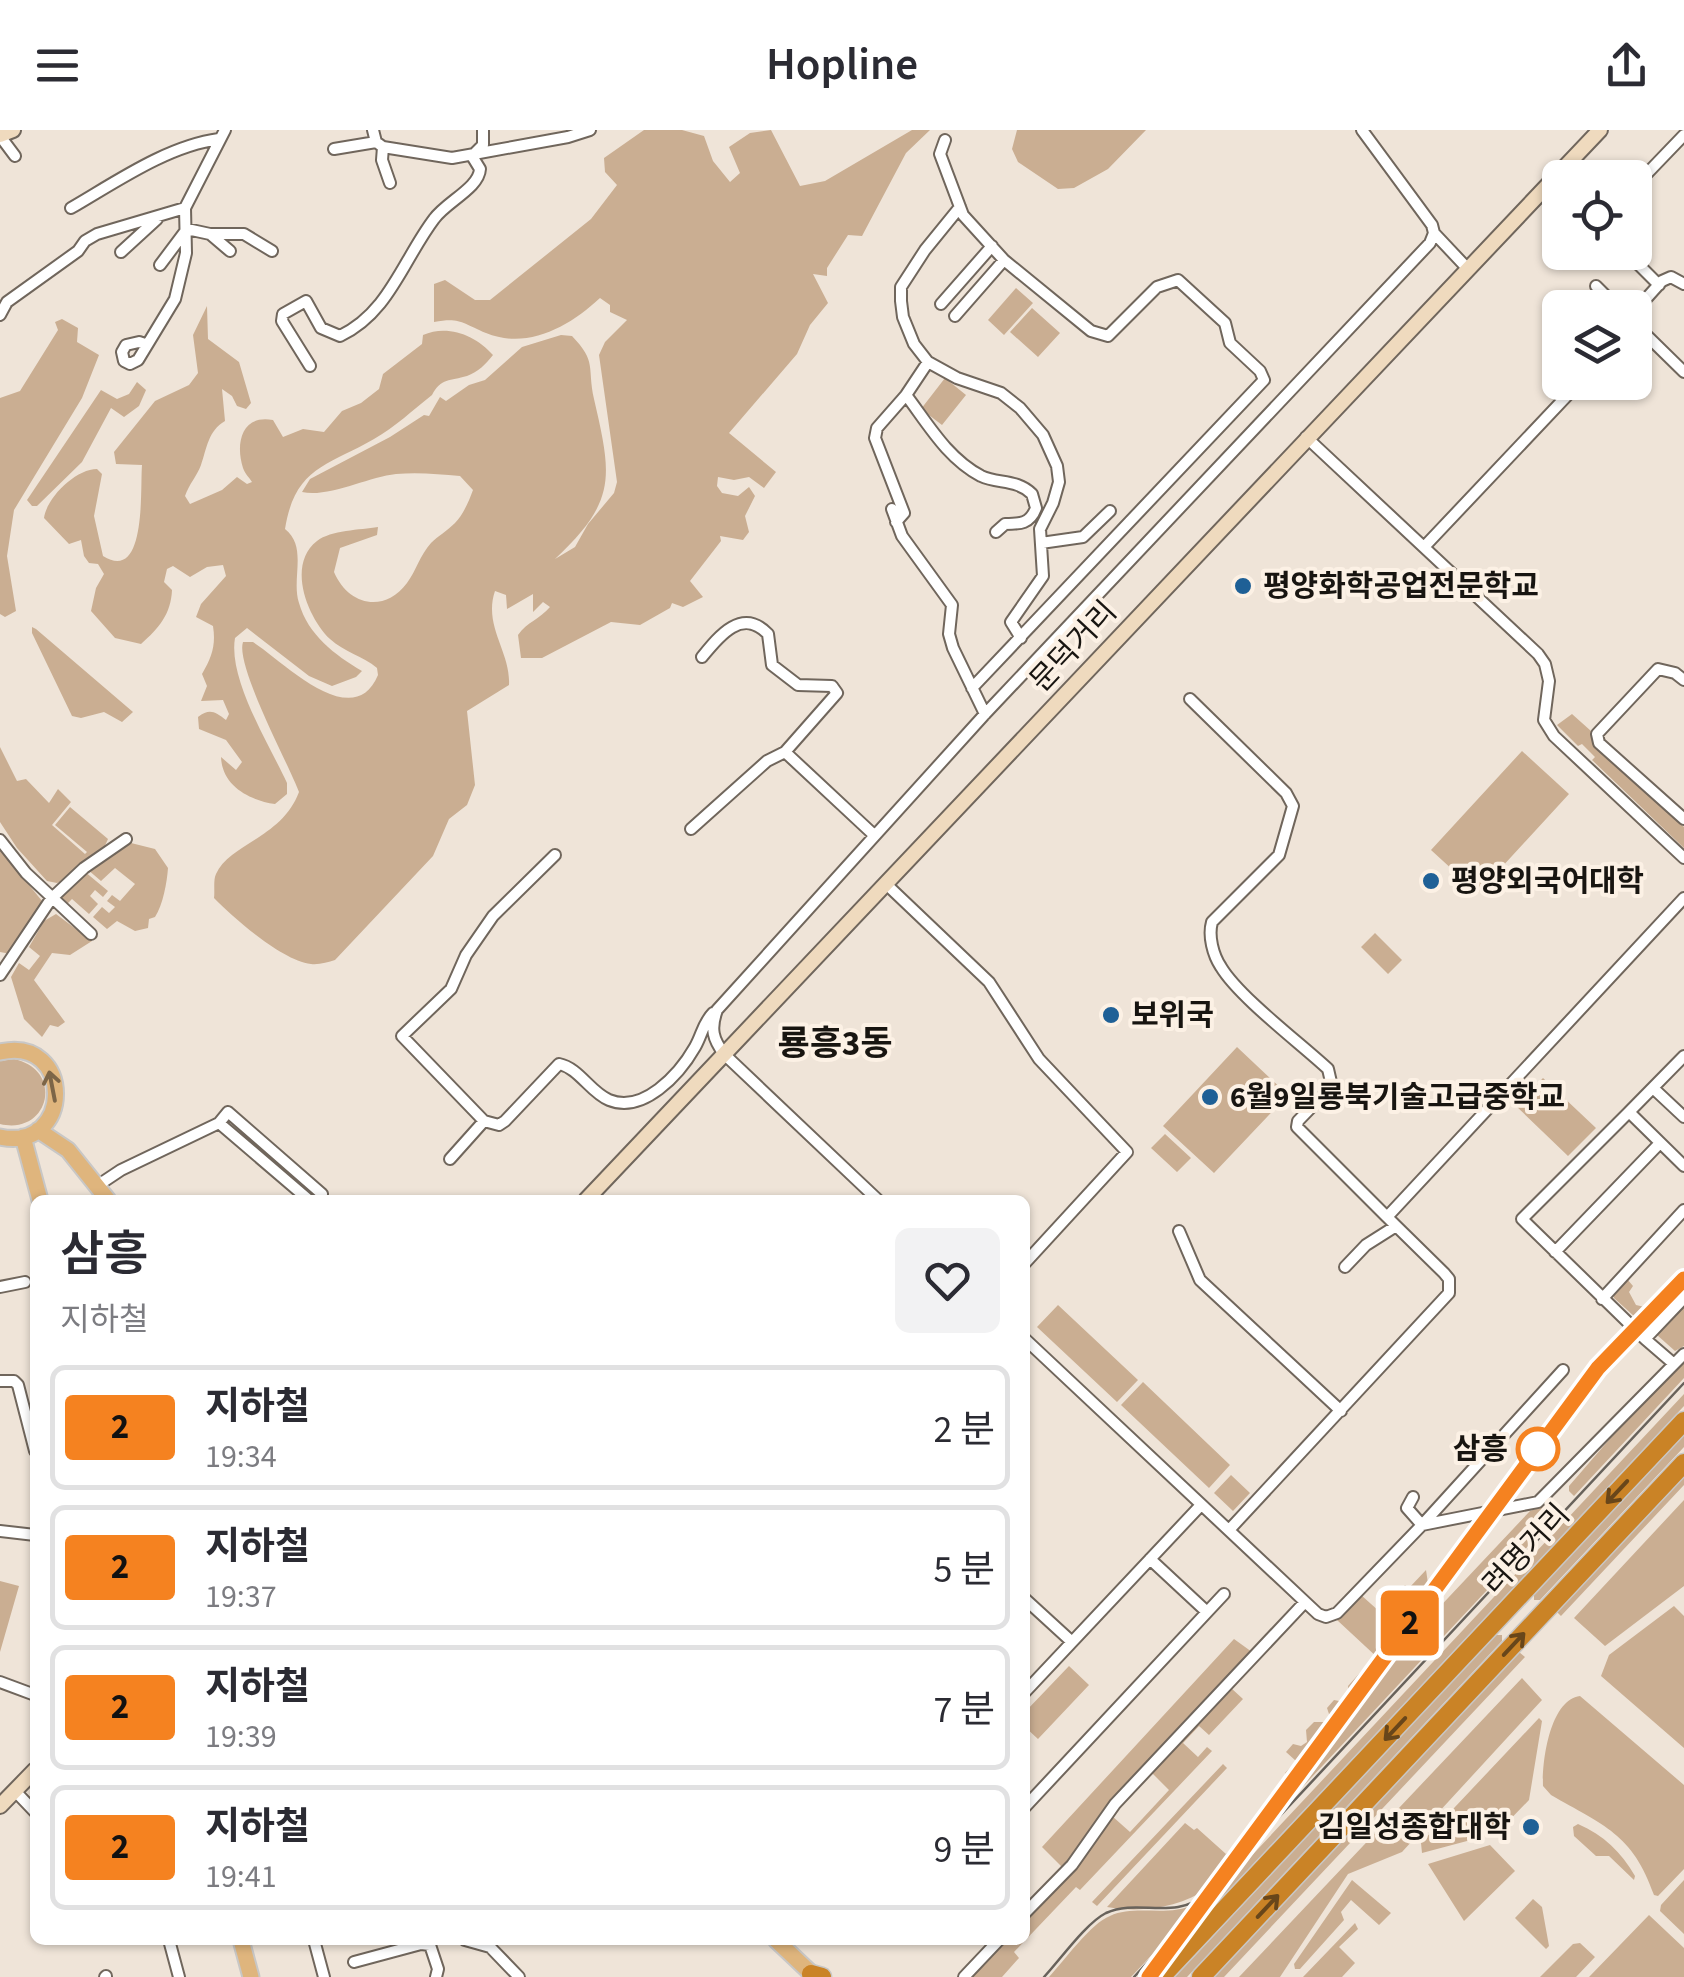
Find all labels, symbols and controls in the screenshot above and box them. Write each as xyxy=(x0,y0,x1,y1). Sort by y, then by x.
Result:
text: Hopline xyxy=(766,33,918,97)
icon: menu xyxy=(30,38,85,93)
icon: share xyxy=(1599,38,1654,93)
map controls xyxy=(1542,160,1652,400)
button: locate xyxy=(1542,160,1652,270)
button: layers xyxy=(1542,290,1652,400)
place label: 평양화학공업전문학교 xyxy=(1263,565,1539,608)
marker: 평양화학공업전문학교 xyxy=(1232,575,1254,597)
street label: 문덕거리 xyxy=(1020,591,1127,701)
place label: 평양외국어대학 xyxy=(1451,860,1644,903)
marker: 평양외국어대학 xyxy=(1420,870,1442,892)
place label: 보위국 xyxy=(1131,994,1214,1037)
marker: 보위국 xyxy=(1100,1004,1122,1026)
district label: 룡흥3동 xyxy=(777,1019,893,1069)
one-way arrow xyxy=(42,1070,61,1103)
place label: 6월9일룡북기술고급중학교 xyxy=(1230,1076,1565,1119)
marker: 6월9일룡북기술고급중학교 xyxy=(1199,1086,1221,1108)
text: 삼흥 xyxy=(60,1221,148,1289)
button: heart xyxy=(895,1228,1000,1333)
text: 지하철 xyxy=(60,1297,148,1343)
text: 지하철 xyxy=(205,1380,310,1434)
text: 2 xyxy=(111,1402,129,1452)
text: 2 분 xyxy=(934,1403,995,1457)
place label: 삼흥 xyxy=(1453,1428,1508,1471)
marker: 삼흥 xyxy=(1517,1428,1559,1470)
text: 19:34 xyxy=(205,1434,277,1480)
one-way arrow xyxy=(1605,1479,1629,1503)
street label: 려명거리 xyxy=(1473,1494,1580,1604)
text: 지하철 xyxy=(205,1520,310,1574)
text: 2 xyxy=(111,1542,129,1592)
text: 5 분 xyxy=(934,1543,995,1597)
text: 19:37 xyxy=(205,1574,277,1620)
line badge: 2 xyxy=(1378,1590,1442,1656)
text: 2 xyxy=(1401,1598,1419,1648)
one-way arrow xyxy=(1502,1632,1525,1657)
text: 지하철 xyxy=(205,1660,310,1714)
text: 2 xyxy=(111,1682,129,1732)
text: 7 분 xyxy=(934,1683,995,1737)
text: 19:39 xyxy=(205,1714,277,1760)
one-way arrow xyxy=(1383,1716,1407,1740)
text: 지하철 xyxy=(205,1800,310,1854)
place label: 김일성종합대학 xyxy=(1318,1806,1511,1849)
marker: 김일성종합대학 xyxy=(1520,1816,1542,1838)
text: 2 xyxy=(111,1822,129,1872)
text: 9 분 xyxy=(934,1823,995,1877)
text: 19:41 xyxy=(205,1854,277,1900)
one-way arrow xyxy=(1256,1894,1279,1919)

